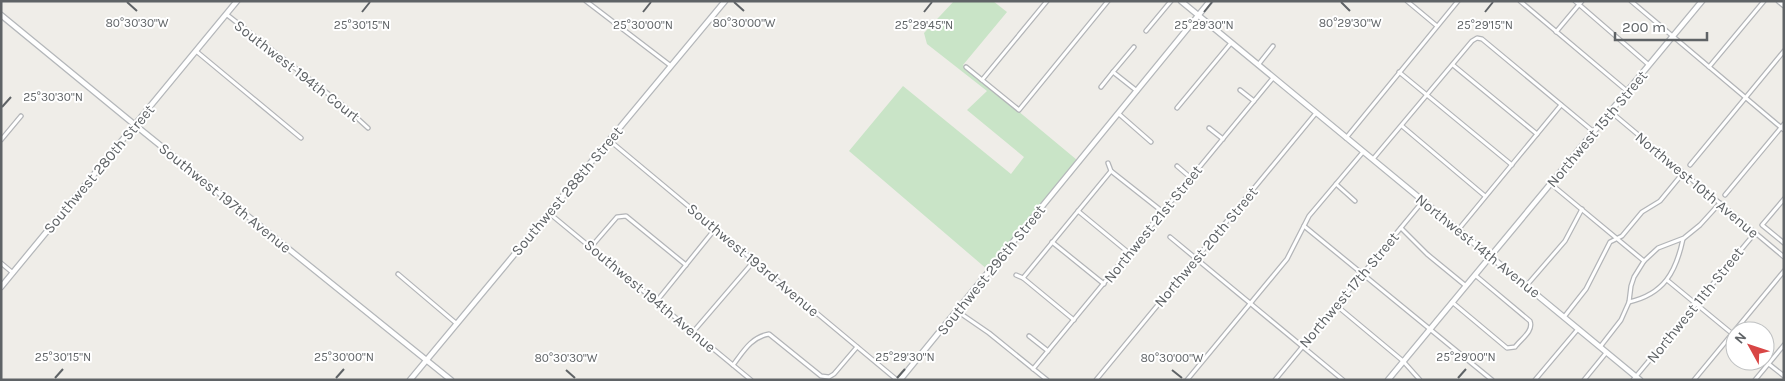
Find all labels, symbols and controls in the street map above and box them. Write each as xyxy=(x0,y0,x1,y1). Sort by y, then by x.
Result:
scale bar xyxy=(1615,10,1708,42)
text: 80°30'30"W xyxy=(105,16,169,30)
street label: Southwest 194th Court xyxy=(231,16,364,126)
text: 80°30'00"W xyxy=(712,16,776,30)
text: 80°29'30"W xyxy=(1319,16,1382,30)
text: 25°30'15"N xyxy=(334,18,390,32)
text: 25°30'00"N xyxy=(613,18,673,32)
text: 25°29'45"N xyxy=(895,18,953,32)
text: 25°29'30"N xyxy=(1174,18,1234,32)
text: 25°29'15"N xyxy=(1457,18,1513,32)
text: 200 m xyxy=(1622,18,1666,36)
street label: Northwest 15th Street xyxy=(1543,67,1651,191)
text: 25°30'30"N xyxy=(23,90,83,104)
street label: Southwest 280th Street xyxy=(40,101,158,237)
street label: Southwest 288th Street xyxy=(508,122,627,259)
street label: Northwest 10th Avenue xyxy=(1632,128,1762,242)
street label: Southwest 197th Avenue xyxy=(155,139,295,257)
street label: Northwest 21st Street xyxy=(1100,161,1206,286)
street label: Northwest 20th Street xyxy=(1150,183,1262,311)
street label: Northwest 14th Avenue xyxy=(1412,190,1544,302)
street label: Southwest 193rd Avenue xyxy=(683,200,823,320)
street label: Southwest 296th Street xyxy=(933,201,1049,339)
street label: Northwest 17th Street xyxy=(1295,228,1403,352)
street label: Southwest 194th Avenue xyxy=(580,236,720,356)
street label: Northwest 11th Street xyxy=(1643,244,1747,366)
north arrow xyxy=(1725,321,1775,371)
text: 25°30'15"N xyxy=(35,350,91,364)
text: 25°30'00"N xyxy=(314,350,374,364)
text: 25°29'30"N xyxy=(875,350,935,364)
text: 25°29'00"N xyxy=(1436,350,1496,364)
text: 80°30'30"W xyxy=(534,351,598,365)
text: 80°30'00"W xyxy=(1140,351,1204,365)

